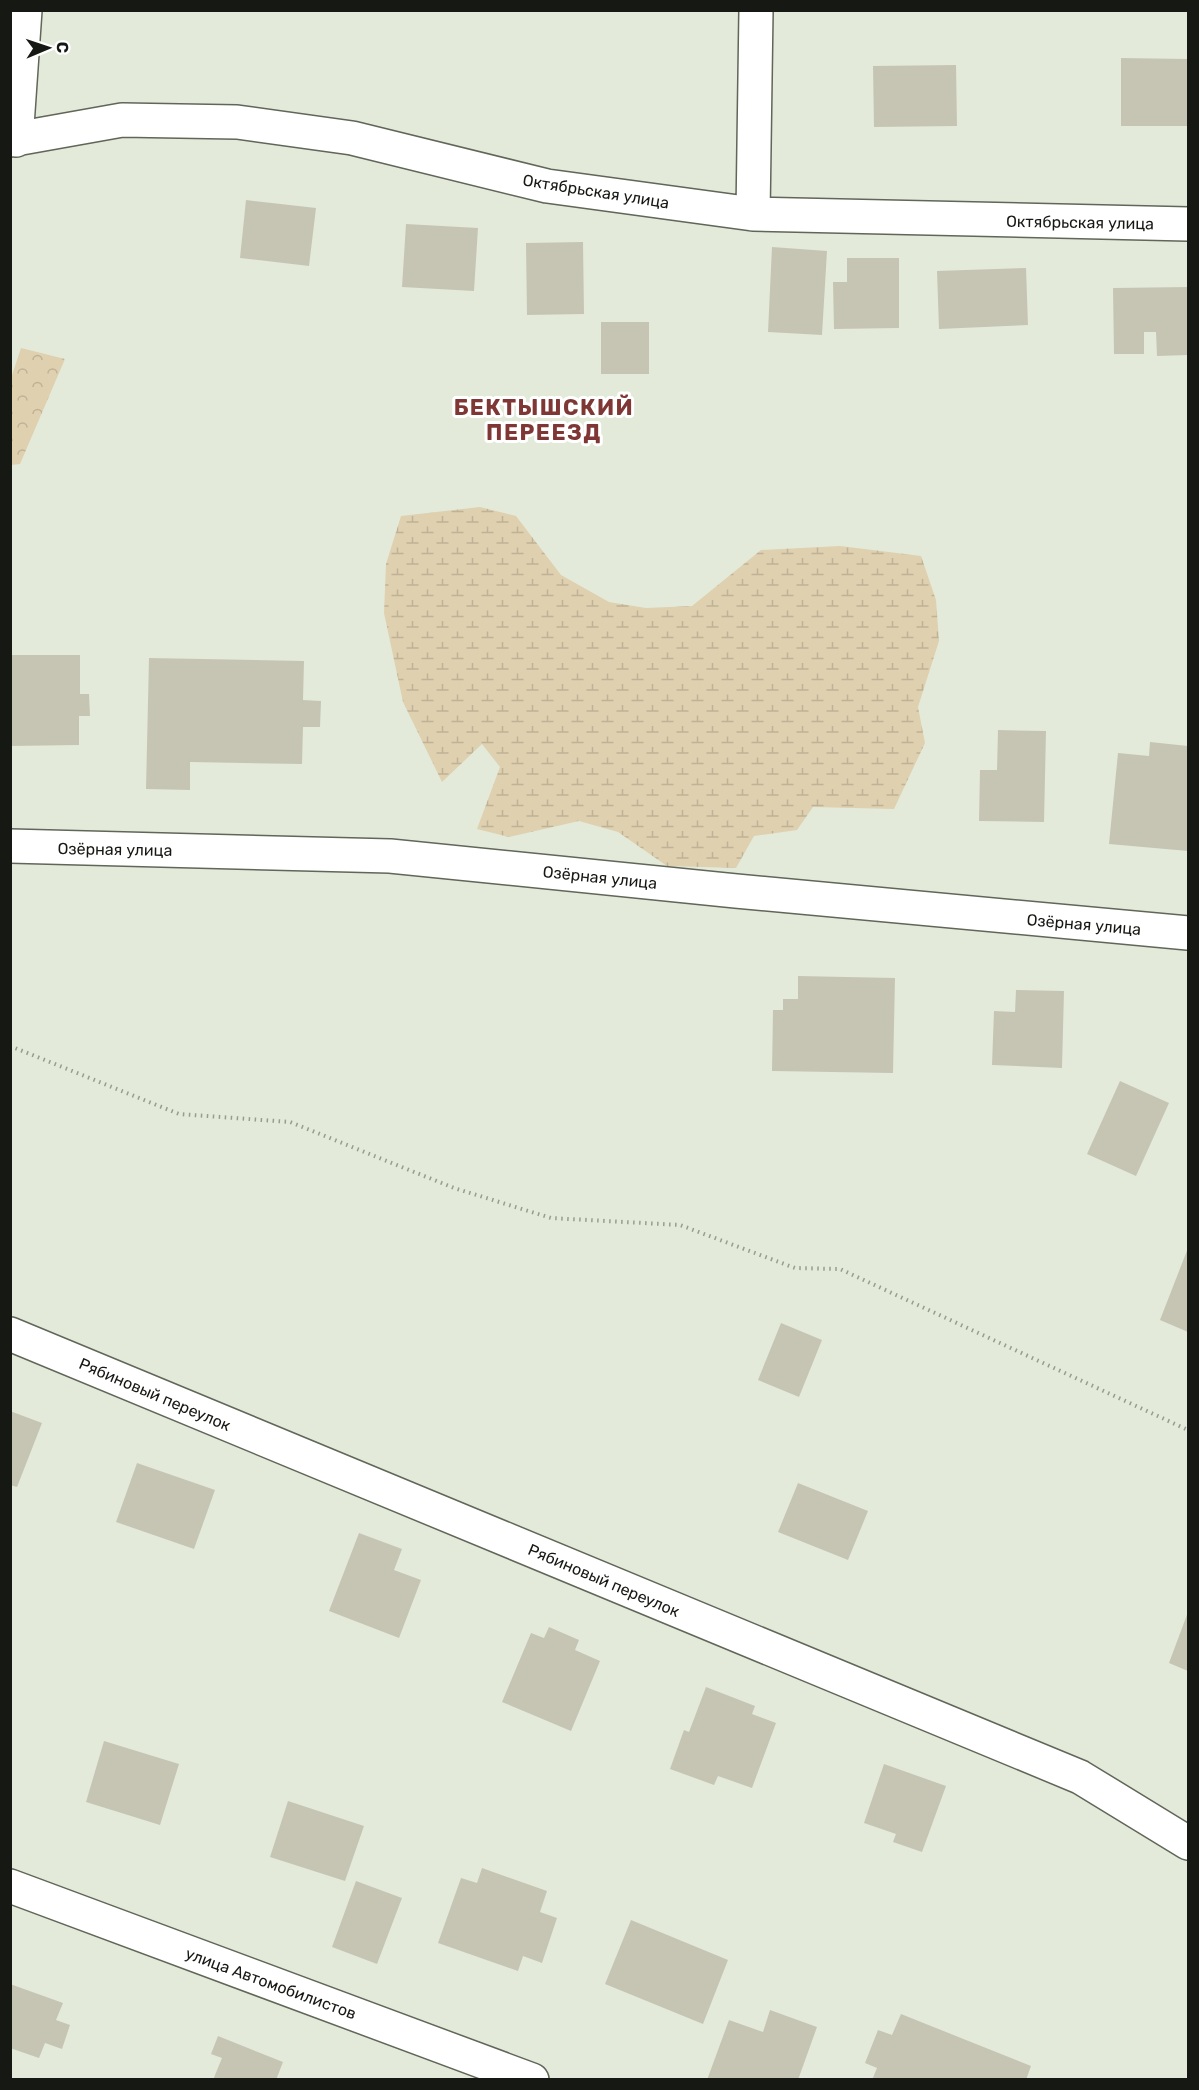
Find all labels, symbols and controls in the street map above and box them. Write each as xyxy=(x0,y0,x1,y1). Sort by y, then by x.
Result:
north arrow xyxy=(18,18,78,78)
text: С xyxy=(53,42,72,53)
street label: Октябрьская улица xyxy=(521,171,671,212)
street label: Октябрьская улица xyxy=(1006,212,1154,233)
district label: БЕКТЫШСКИЙ ПЕРЕЕЗД xyxy=(454,394,634,446)
street label: Озёрная улица xyxy=(57,839,173,860)
street label: Озёрная улица xyxy=(542,862,658,893)
street label: Озёрная улица xyxy=(1026,910,1142,939)
street label: Рябиновый переулок xyxy=(76,1354,234,1435)
street label: Рябиновый переулок xyxy=(525,1540,683,1621)
street label: улица Автомобилистов xyxy=(183,1944,359,2023)

